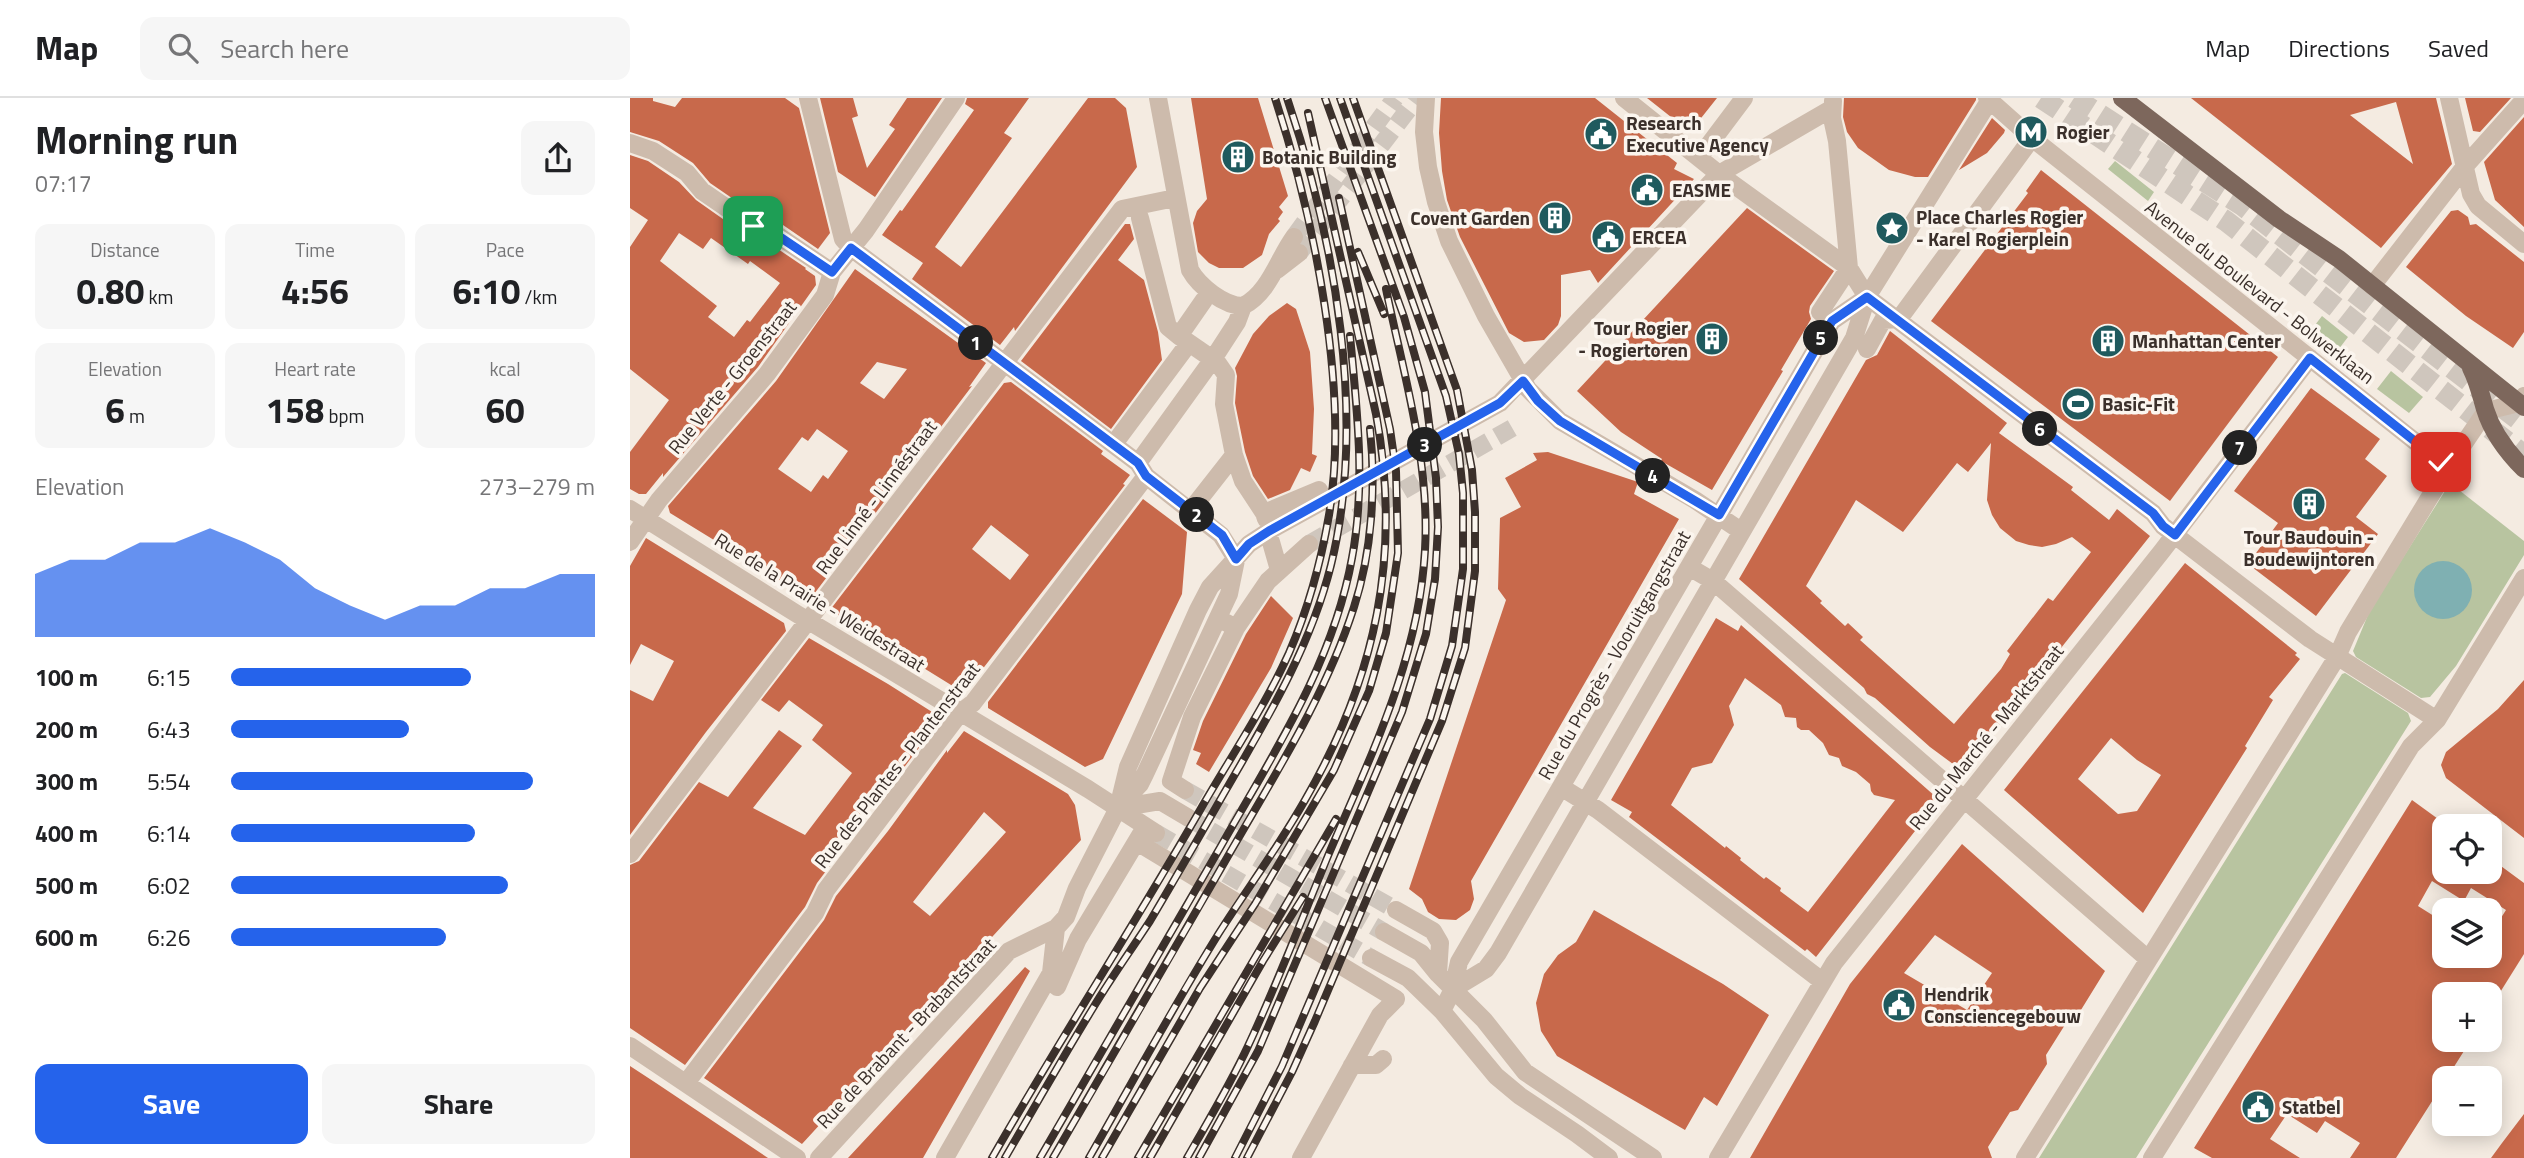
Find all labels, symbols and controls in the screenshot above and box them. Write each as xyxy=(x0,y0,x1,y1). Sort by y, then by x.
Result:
search box xyxy=(140,17,630,80)
text: Map xyxy=(35,23,98,73)
icon: search xyxy=(164,29,202,67)
text: Search here xyxy=(220,29,349,68)
text: Map xyxy=(2205,30,2250,66)
text: Directions xyxy=(2288,30,2390,66)
text: Saved xyxy=(2428,30,2489,66)
place label: Research Executive Agency xyxy=(1626,108,1769,159)
text: Morning run xyxy=(35,111,238,169)
metro station icon: Rogier xyxy=(2012,113,2050,151)
public building icon: Research Executive Agency xyxy=(1582,115,1620,153)
place label: Rogier xyxy=(2056,117,2110,146)
button: share xyxy=(521,121,595,195)
building icon: Botanic Building xyxy=(1219,138,1257,176)
place label: Botanic Building xyxy=(1262,142,1396,171)
text: 07:17 xyxy=(35,166,92,201)
public building icon: EASME xyxy=(1628,171,1666,209)
place label: EASME xyxy=(1672,175,1731,204)
street label: Avenue du Boulevard - Bolwerklaan xyxy=(2139,193,2381,391)
pin xyxy=(723,196,783,256)
building icon: Covent Garden xyxy=(1536,199,1574,237)
place label: Place Charles Rogier - Karel Rogierplein xyxy=(1916,202,2083,253)
place label: Covent Garden xyxy=(1410,203,1530,232)
icon: arrive xyxy=(734,207,772,245)
place icon: Place Charles Rogier - Karel Rogierplein xyxy=(1873,209,1911,247)
public building icon: ERCEA xyxy=(1589,218,1627,256)
place label: ERCEA xyxy=(1632,222,1687,251)
text: Distance xyxy=(90,235,160,264)
text: Time xyxy=(295,235,335,264)
text: Pace xyxy=(486,235,524,264)
text: 0.80 xyxy=(77,264,144,318)
text: 4:56 xyxy=(281,264,349,318)
text: 6:10 xyxy=(453,264,520,318)
text: km xyxy=(144,282,173,311)
text: /km xyxy=(520,282,557,311)
street label: Rue Verte - Groenstraat xyxy=(660,293,803,460)
place label: Tour Rogier - Rogiertoren xyxy=(1578,313,1688,364)
building icon: Tour Rogier - Rogiertoren xyxy=(1693,320,1731,358)
pin: 5 xyxy=(1804,320,1838,356)
building icon: Manhattan Center xyxy=(2089,322,2127,360)
text: 5 xyxy=(1815,323,1826,352)
pin: 1 xyxy=(958,326,994,360)
place label: Manhattan Center xyxy=(2132,326,2281,355)
text: 1 xyxy=(970,328,981,357)
text: Elevation xyxy=(88,354,162,383)
text: Heart rate xyxy=(274,354,356,383)
text: kcal xyxy=(489,354,521,383)
text: 6 xyxy=(105,383,125,437)
text: 158 xyxy=(266,383,324,437)
text: 60 xyxy=(485,383,525,437)
sports icon: Basic-Fit xyxy=(2059,385,2097,423)
place label: Basic-Fit xyxy=(2102,389,2175,418)
text: m xyxy=(125,401,145,430)
text: bpm xyxy=(324,401,364,430)
pin: 6 xyxy=(2022,412,2058,446)
street label: Rue Linné - Linnéstraat xyxy=(808,413,943,580)
text: 6 xyxy=(2034,414,2045,443)
pin: 3 xyxy=(1408,428,1442,462)
text: 3 xyxy=(1419,430,1430,459)
pin: 7 xyxy=(2222,430,2258,466)
pin xyxy=(2411,432,2471,492)
text: 7 xyxy=(2234,433,2245,462)
icon: check xyxy=(2422,443,2460,481)
pin: 4 xyxy=(1636,458,1670,494)
text: 4 xyxy=(1647,461,1658,490)
text: Elevation xyxy=(35,469,124,504)
text: 273–279 m xyxy=(479,469,595,504)
building icon: Tour Baudouin - Boudewijntoren xyxy=(2290,485,2328,523)
pin: 2 xyxy=(1180,498,1214,532)
text: 2 xyxy=(1191,500,1202,529)
place label: Tour Baudouin - Boudewijntoren xyxy=(2243,522,2375,573)
street label: Rue du Progrès - Vooruitgangstraat xyxy=(1530,524,1697,785)
street label: Rue de la Prairie - Weidestraat xyxy=(709,525,932,679)
street label: Rue du Marché - Marktstraat xyxy=(1901,637,2070,836)
street label: Rue des Plantes - Plantenstraat xyxy=(807,655,987,874)
text: 100 m xyxy=(35,660,98,695)
text: 6:15 xyxy=(147,660,191,695)
text: 200 m xyxy=(35,712,98,747)
text: 6:43 xyxy=(147,712,191,747)
text: 300 m xyxy=(35,764,98,799)
text: 5:54 xyxy=(147,764,191,799)
map controls xyxy=(2432,814,2502,1136)
button: locate xyxy=(2432,814,2502,884)
text: 400 m xyxy=(35,816,98,851)
text: 6:14 xyxy=(147,816,191,851)
text: 500 m xyxy=(35,868,98,903)
text: 6:02 xyxy=(147,868,191,903)
button: layers xyxy=(2432,898,2502,968)
text: 600 m xyxy=(35,920,98,955)
text: 6:26 xyxy=(147,920,191,955)
street label: Rue de Brabant - Brabantstraat xyxy=(809,930,1002,1135)
place label: Hendrik Consciencegebouw xyxy=(1924,979,2081,1030)
button: + xyxy=(2432,982,2502,1052)
public building icon: Hendrik Consciencegebouw xyxy=(1880,986,1918,1024)
button: Save xyxy=(35,1064,308,1144)
button: Share xyxy=(322,1064,595,1144)
button: − xyxy=(2432,1066,2502,1136)
public building icon: Statbel xyxy=(2239,1088,2277,1126)
place label: Statbel xyxy=(2282,1092,2341,1121)

